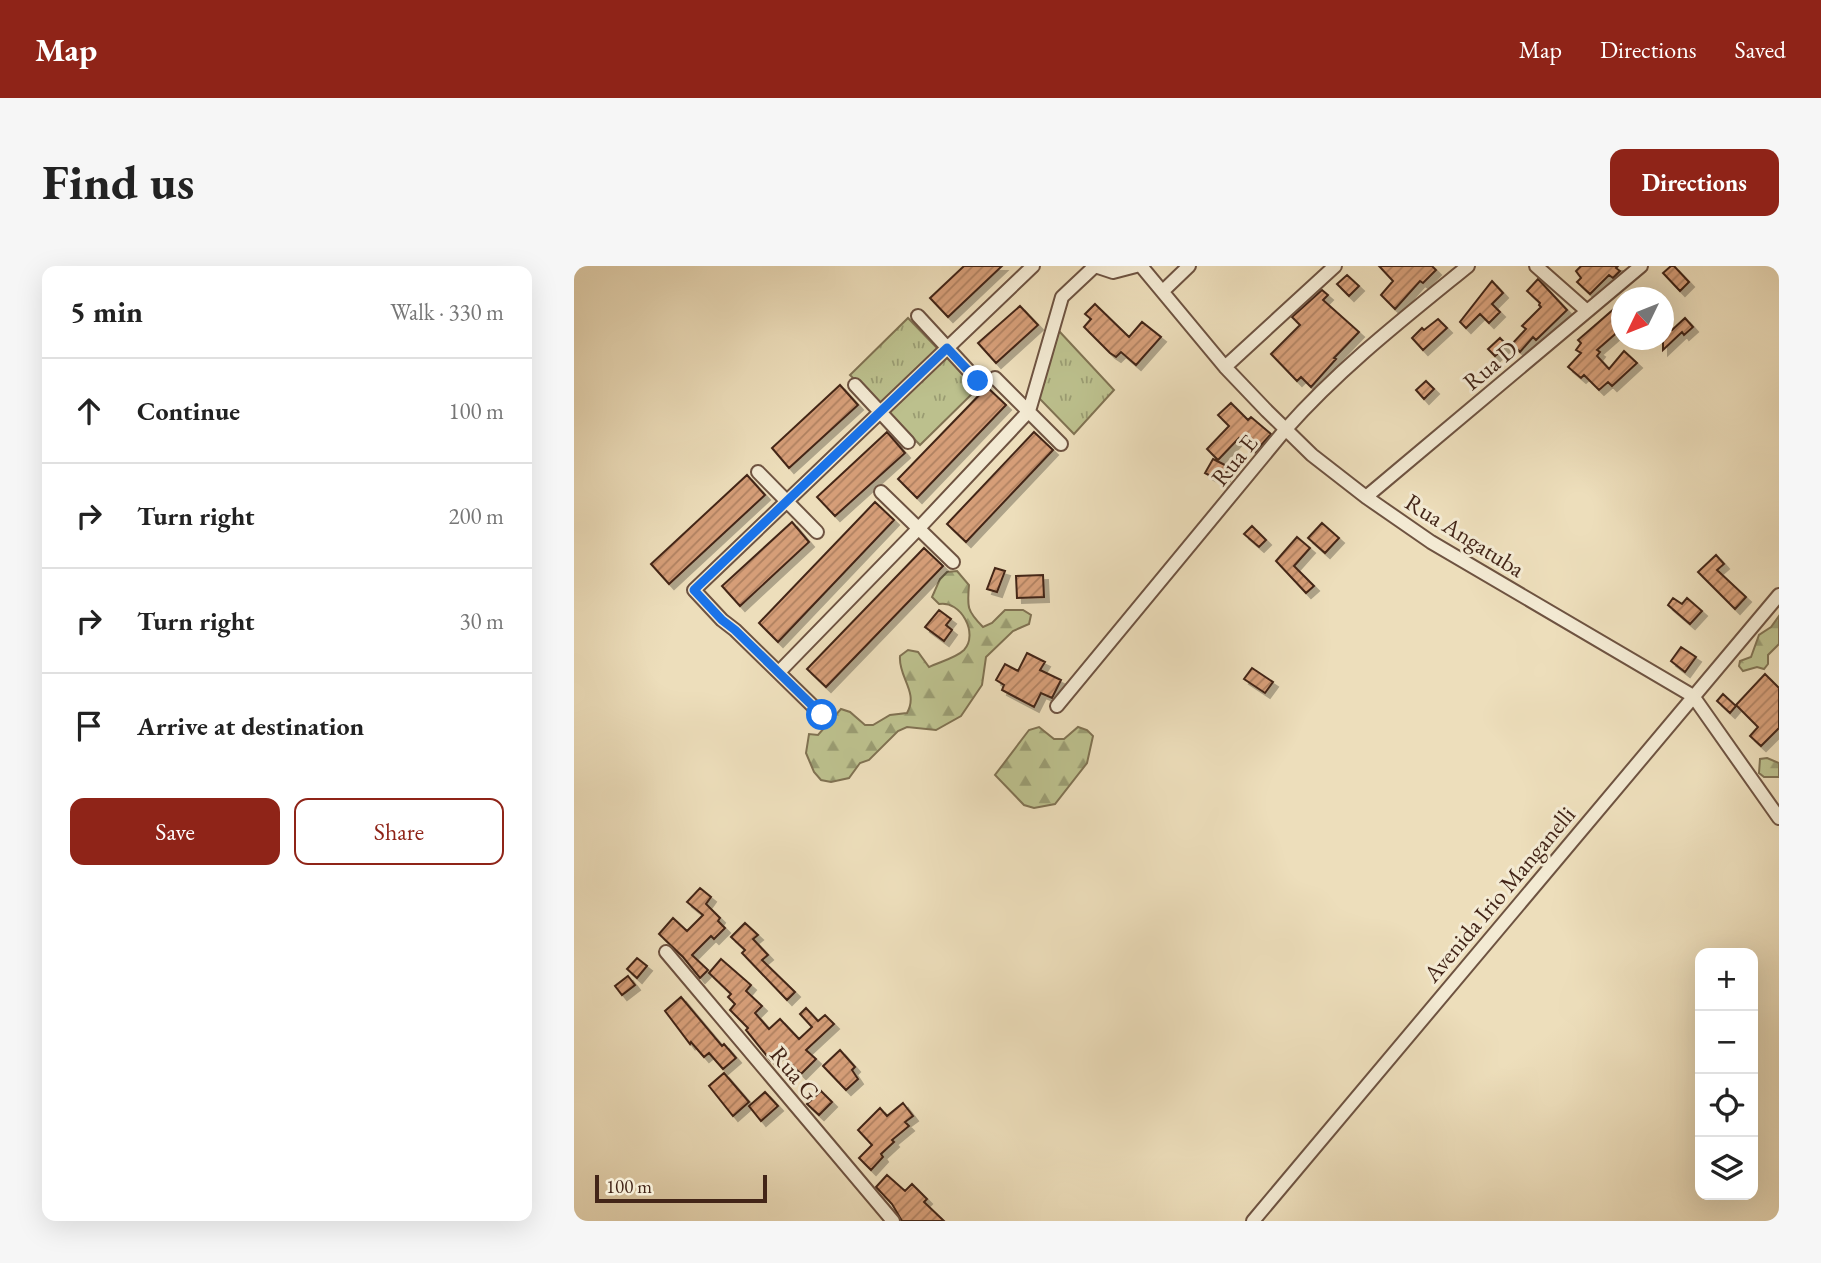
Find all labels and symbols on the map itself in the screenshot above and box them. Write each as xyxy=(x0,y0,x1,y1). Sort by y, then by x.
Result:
north arrow xyxy=(1611,287,1674,350)
street label: Rua D xyxy=(1456,333,1524,397)
route end xyxy=(962,365,993,396)
street label: Rua E xyxy=(1204,428,1264,492)
street label: Rua Angatuba xyxy=(1400,486,1531,584)
route start xyxy=(806,699,837,730)
street label: Avenida Irio Manganelli xyxy=(1416,799,1582,989)
street label: Rua G xyxy=(763,1039,827,1107)
scale bar xyxy=(595,1172,766,1204)

